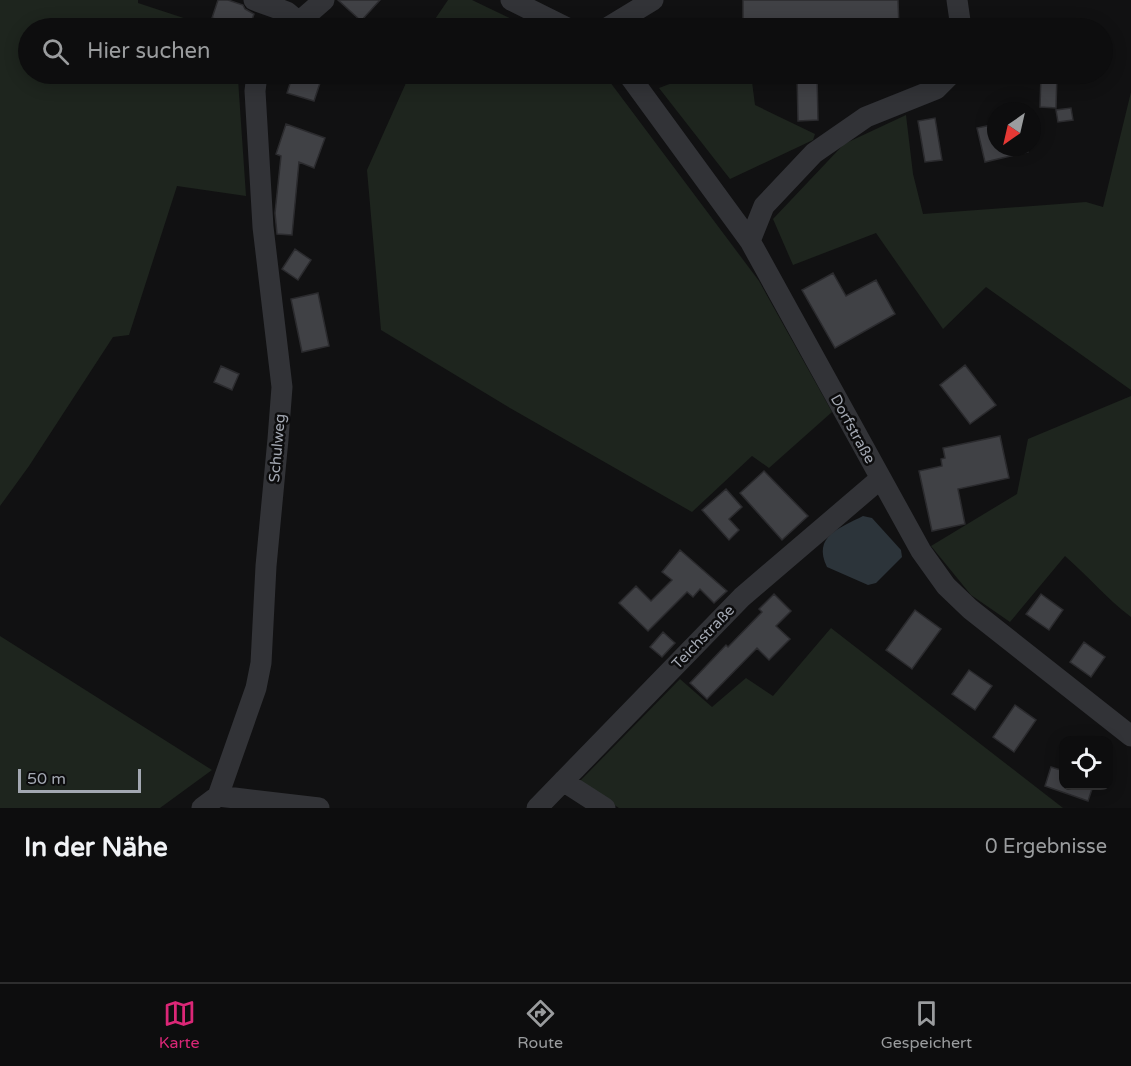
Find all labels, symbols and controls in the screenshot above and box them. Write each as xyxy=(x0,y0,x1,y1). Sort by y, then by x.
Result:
search box xyxy=(18,18,1113,84)
icon: search xyxy=(39,35,72,68)
text: Hier suchen xyxy=(87,38,210,64)
north arrow xyxy=(987,102,1041,156)
street label: Dorfstraße xyxy=(827,391,879,467)
street label: Schulweg xyxy=(265,413,289,483)
street label: Teichstraße xyxy=(668,601,738,673)
map controls xyxy=(1059,736,1113,790)
button: locate xyxy=(1059,736,1113,790)
scale bar xyxy=(18,766,141,794)
text: 50 m xyxy=(27,769,66,789)
text: In der Nähe xyxy=(24,832,168,863)
text: 0 Ergebnisse xyxy=(985,835,1107,859)
tab: Karte xyxy=(159,997,200,1053)
tab: Route xyxy=(517,997,563,1053)
tab: Gespeichert xyxy=(881,997,972,1053)

